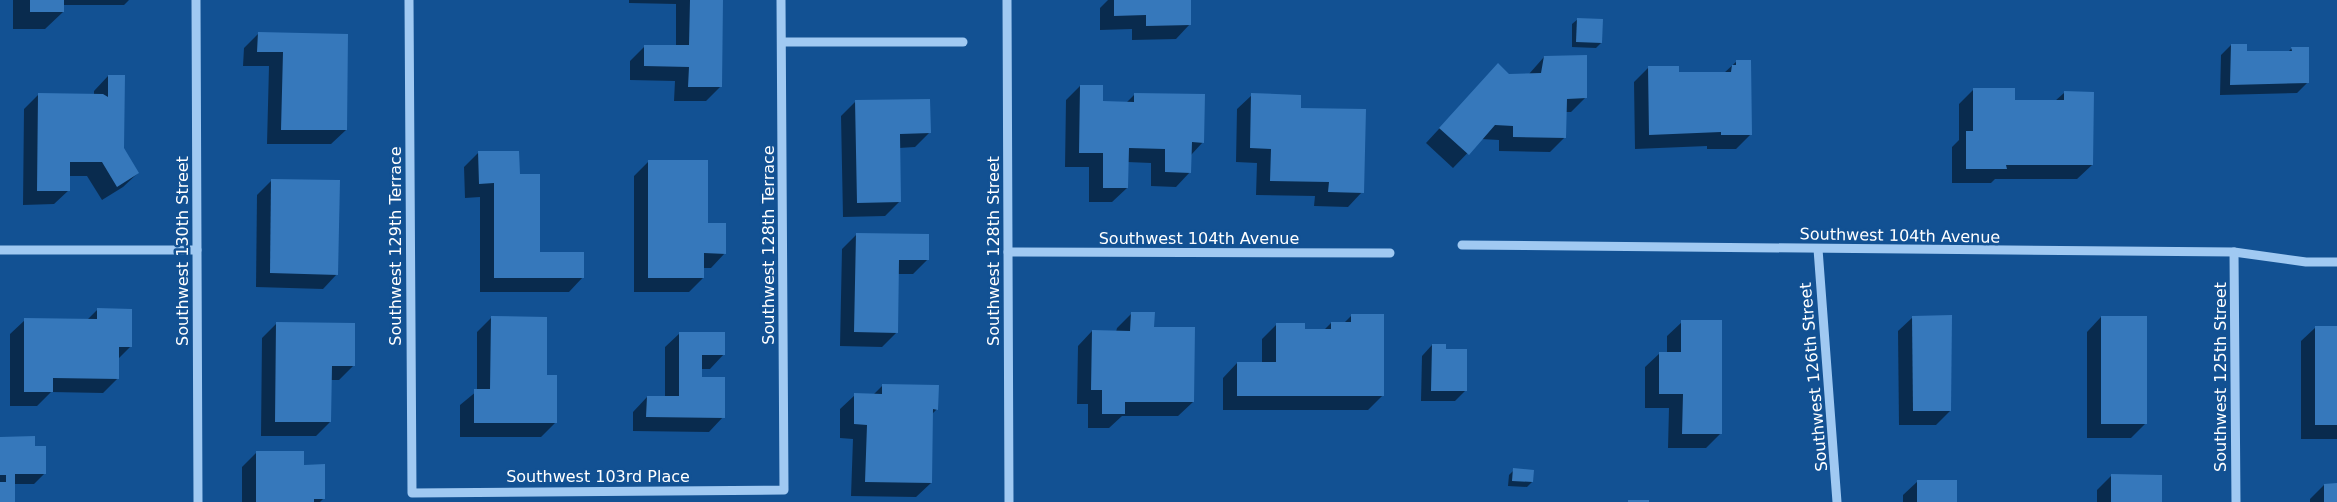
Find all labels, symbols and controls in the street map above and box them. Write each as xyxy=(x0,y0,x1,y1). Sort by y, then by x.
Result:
street label: Southwest 128th Terrace xyxy=(759,145,778,345)
street label: Southwest 129th Terrace xyxy=(386,146,405,346)
street label: Southwest 130th Street xyxy=(173,156,192,346)
street label: Southwest 128th Street xyxy=(984,156,1003,346)
street label: Southwest 104th Avenue xyxy=(1800,224,2000,247)
street label: Southwest 104th Avenue xyxy=(1099,229,1299,248)
street label: Southwest 126th Street xyxy=(1796,282,1831,472)
street label: Southwest 125th Street xyxy=(2211,282,2230,472)
street label: Southwest 103rd Place xyxy=(506,467,690,486)

